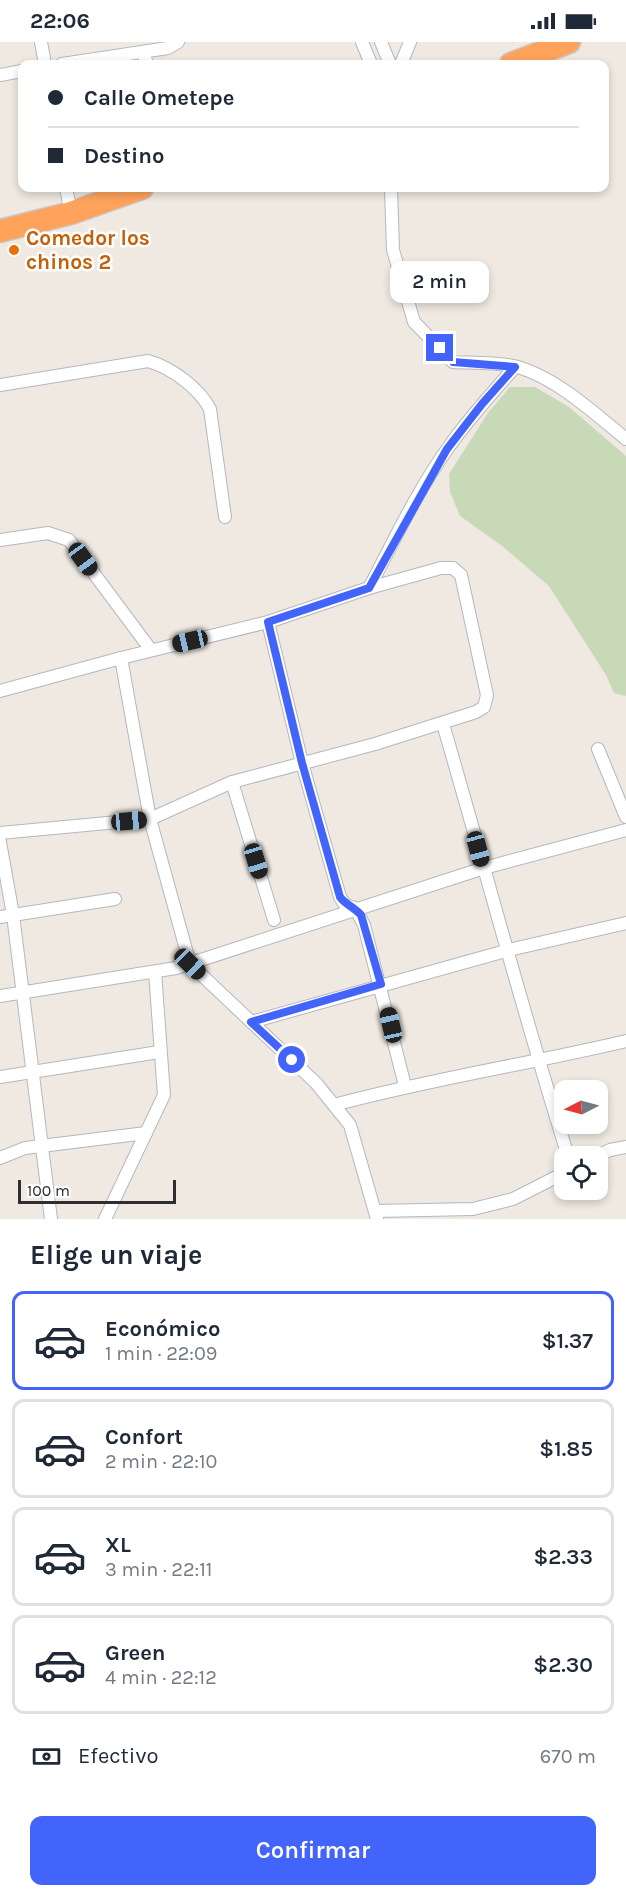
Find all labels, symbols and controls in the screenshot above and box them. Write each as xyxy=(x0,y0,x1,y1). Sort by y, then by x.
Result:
text: 22:06 xyxy=(30,8,90,34)
text: Calle Ometepe xyxy=(84,85,234,111)
text: Destino xyxy=(84,143,164,169)
place label: Comedor los chinos 2 xyxy=(26,226,150,274)
marker: Comedor los chinos 2 xyxy=(7,243,21,257)
callout: 2 min xyxy=(390,261,490,303)
text: 2 min xyxy=(412,270,467,293)
route end xyxy=(426,334,453,361)
car xyxy=(65,539,101,579)
car xyxy=(170,628,210,654)
car xyxy=(110,810,148,832)
car xyxy=(465,829,491,869)
car xyxy=(242,841,270,881)
car xyxy=(171,945,209,983)
car xyxy=(378,1005,404,1045)
route start xyxy=(278,1046,305,1073)
north arrow xyxy=(554,1080,608,1134)
map controls xyxy=(554,1080,608,1200)
button: locate xyxy=(554,1146,608,1200)
scale bar xyxy=(18,1177,176,1204)
text: 100 m xyxy=(27,1181,70,1200)
text: Elige un viaje xyxy=(30,1239,202,1271)
icon: car xyxy=(33,1314,87,1368)
text: Económico xyxy=(105,1316,220,1342)
text: $1.37 xyxy=(542,1328,593,1354)
text: 1 min · 22:09 xyxy=(105,1342,217,1365)
icon: car xyxy=(33,1422,87,1476)
text: Confort xyxy=(105,1424,183,1450)
text: $1.85 xyxy=(539,1436,593,1462)
text: 2 min · 22:10 xyxy=(105,1450,217,1473)
icon: car xyxy=(33,1530,87,1584)
text: XL xyxy=(105,1532,131,1558)
text: $2.33 xyxy=(534,1544,593,1570)
text: 3 min · 22:11 xyxy=(105,1558,212,1581)
icon: car xyxy=(33,1638,87,1692)
text: Green xyxy=(105,1640,166,1666)
text: $2.30 xyxy=(533,1652,593,1678)
text: 4 min · 22:12 xyxy=(105,1666,217,1689)
icon: cash xyxy=(30,1740,63,1773)
text: Efectivo xyxy=(78,1743,158,1769)
text: 670 m xyxy=(540,1745,596,1768)
button: Confirmar xyxy=(30,1816,596,1885)

